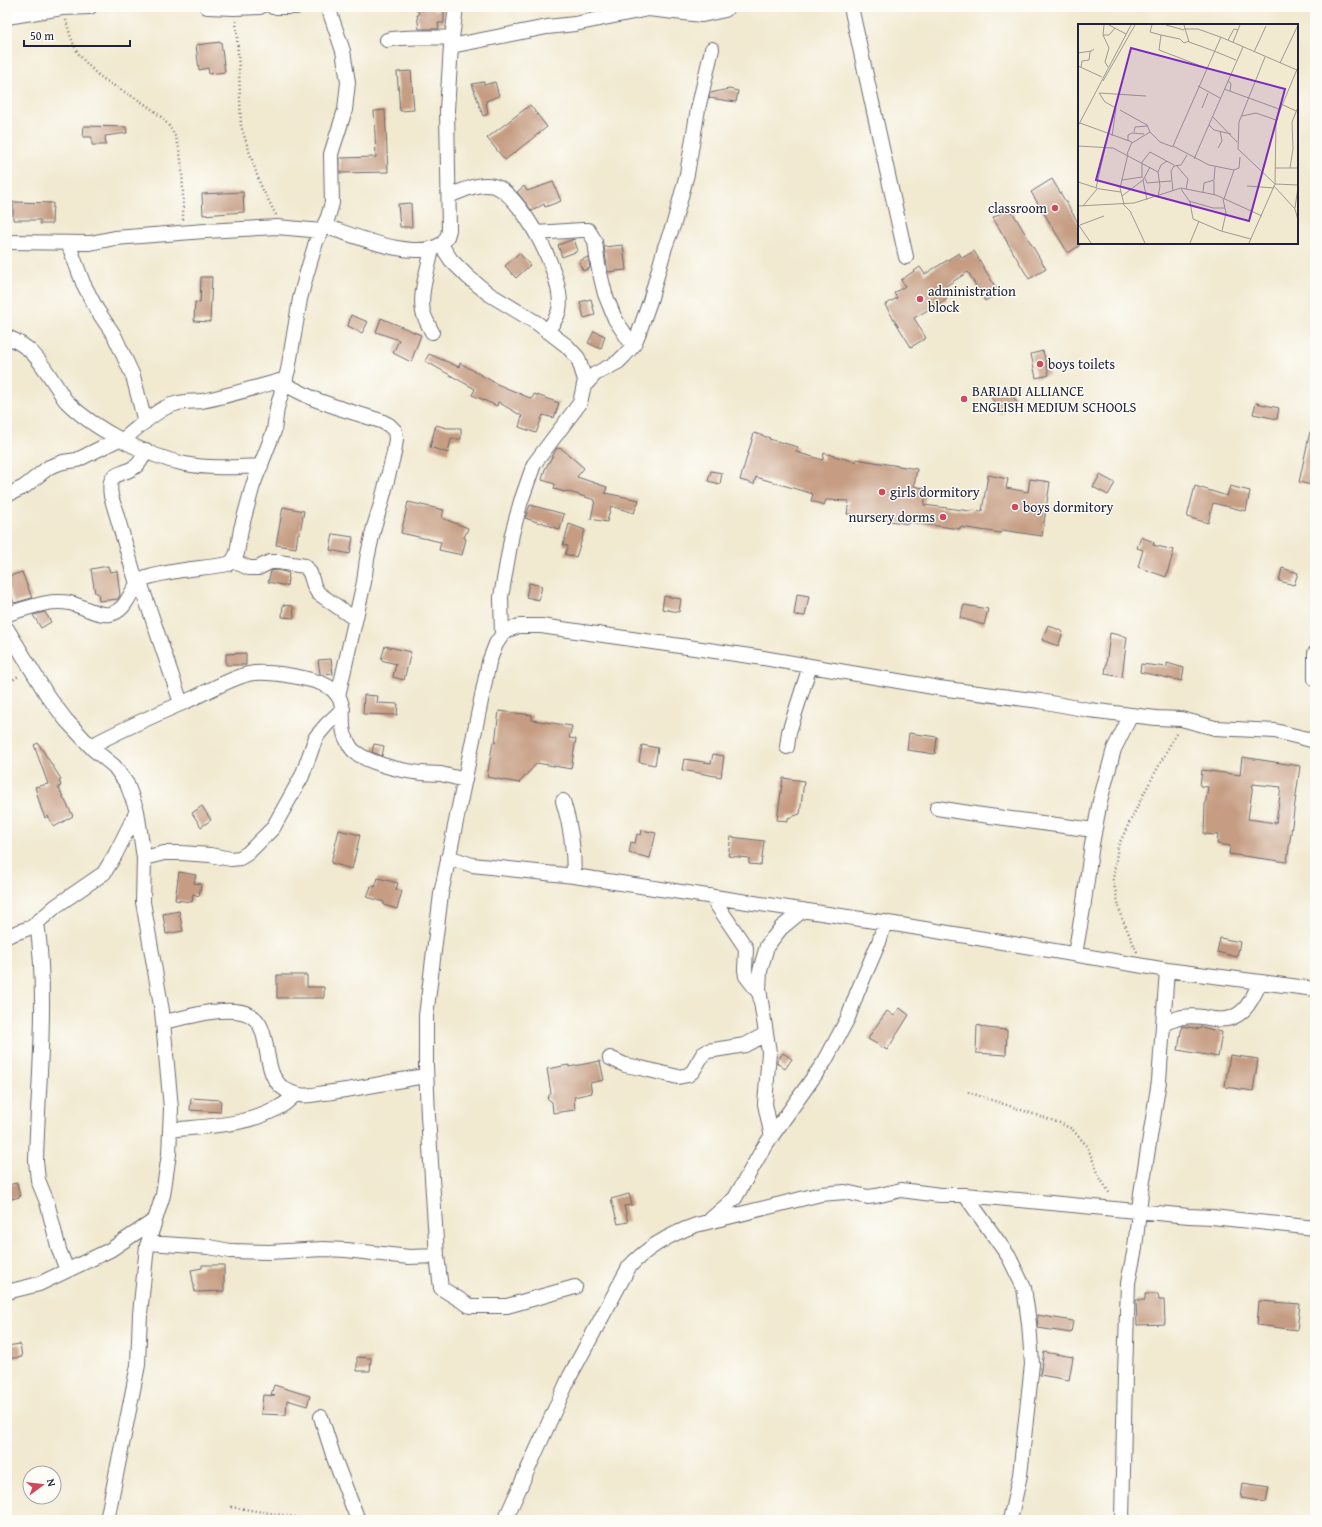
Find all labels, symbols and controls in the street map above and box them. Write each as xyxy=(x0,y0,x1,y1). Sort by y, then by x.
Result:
scale bar xyxy=(24,22,130,48)
inset map xyxy=(1078,24,1298,244)
text: 50 m xyxy=(30,27,54,44)
place label: classroom xyxy=(988,198,1048,218)
marker: classroom xyxy=(1050,203,1060,213)
place label: administration block xyxy=(928,281,1016,317)
marker: administration block xyxy=(915,294,925,304)
place label: boys toilets xyxy=(1048,354,1115,374)
marker: boys toilets xyxy=(1035,359,1045,369)
place label: BARIADI ALLIANCE ENGLISH MEDIUM SCHOOLS xyxy=(972,381,1137,417)
marker: BARIADI ALLIANCE ENGLISH MEDIUM SCHOOLS xyxy=(959,394,969,404)
place label: girls dormitory xyxy=(890,482,980,502)
marker: girls dormitory xyxy=(877,487,887,497)
place label: boys dormitory xyxy=(1023,497,1114,517)
marker: boys dormitory xyxy=(1010,502,1020,512)
place label: nursery dorms xyxy=(848,507,935,527)
marker: nursery dorms xyxy=(938,512,948,522)
north arrow xyxy=(22,1465,62,1505)
text: N xyxy=(43,1477,61,1489)

